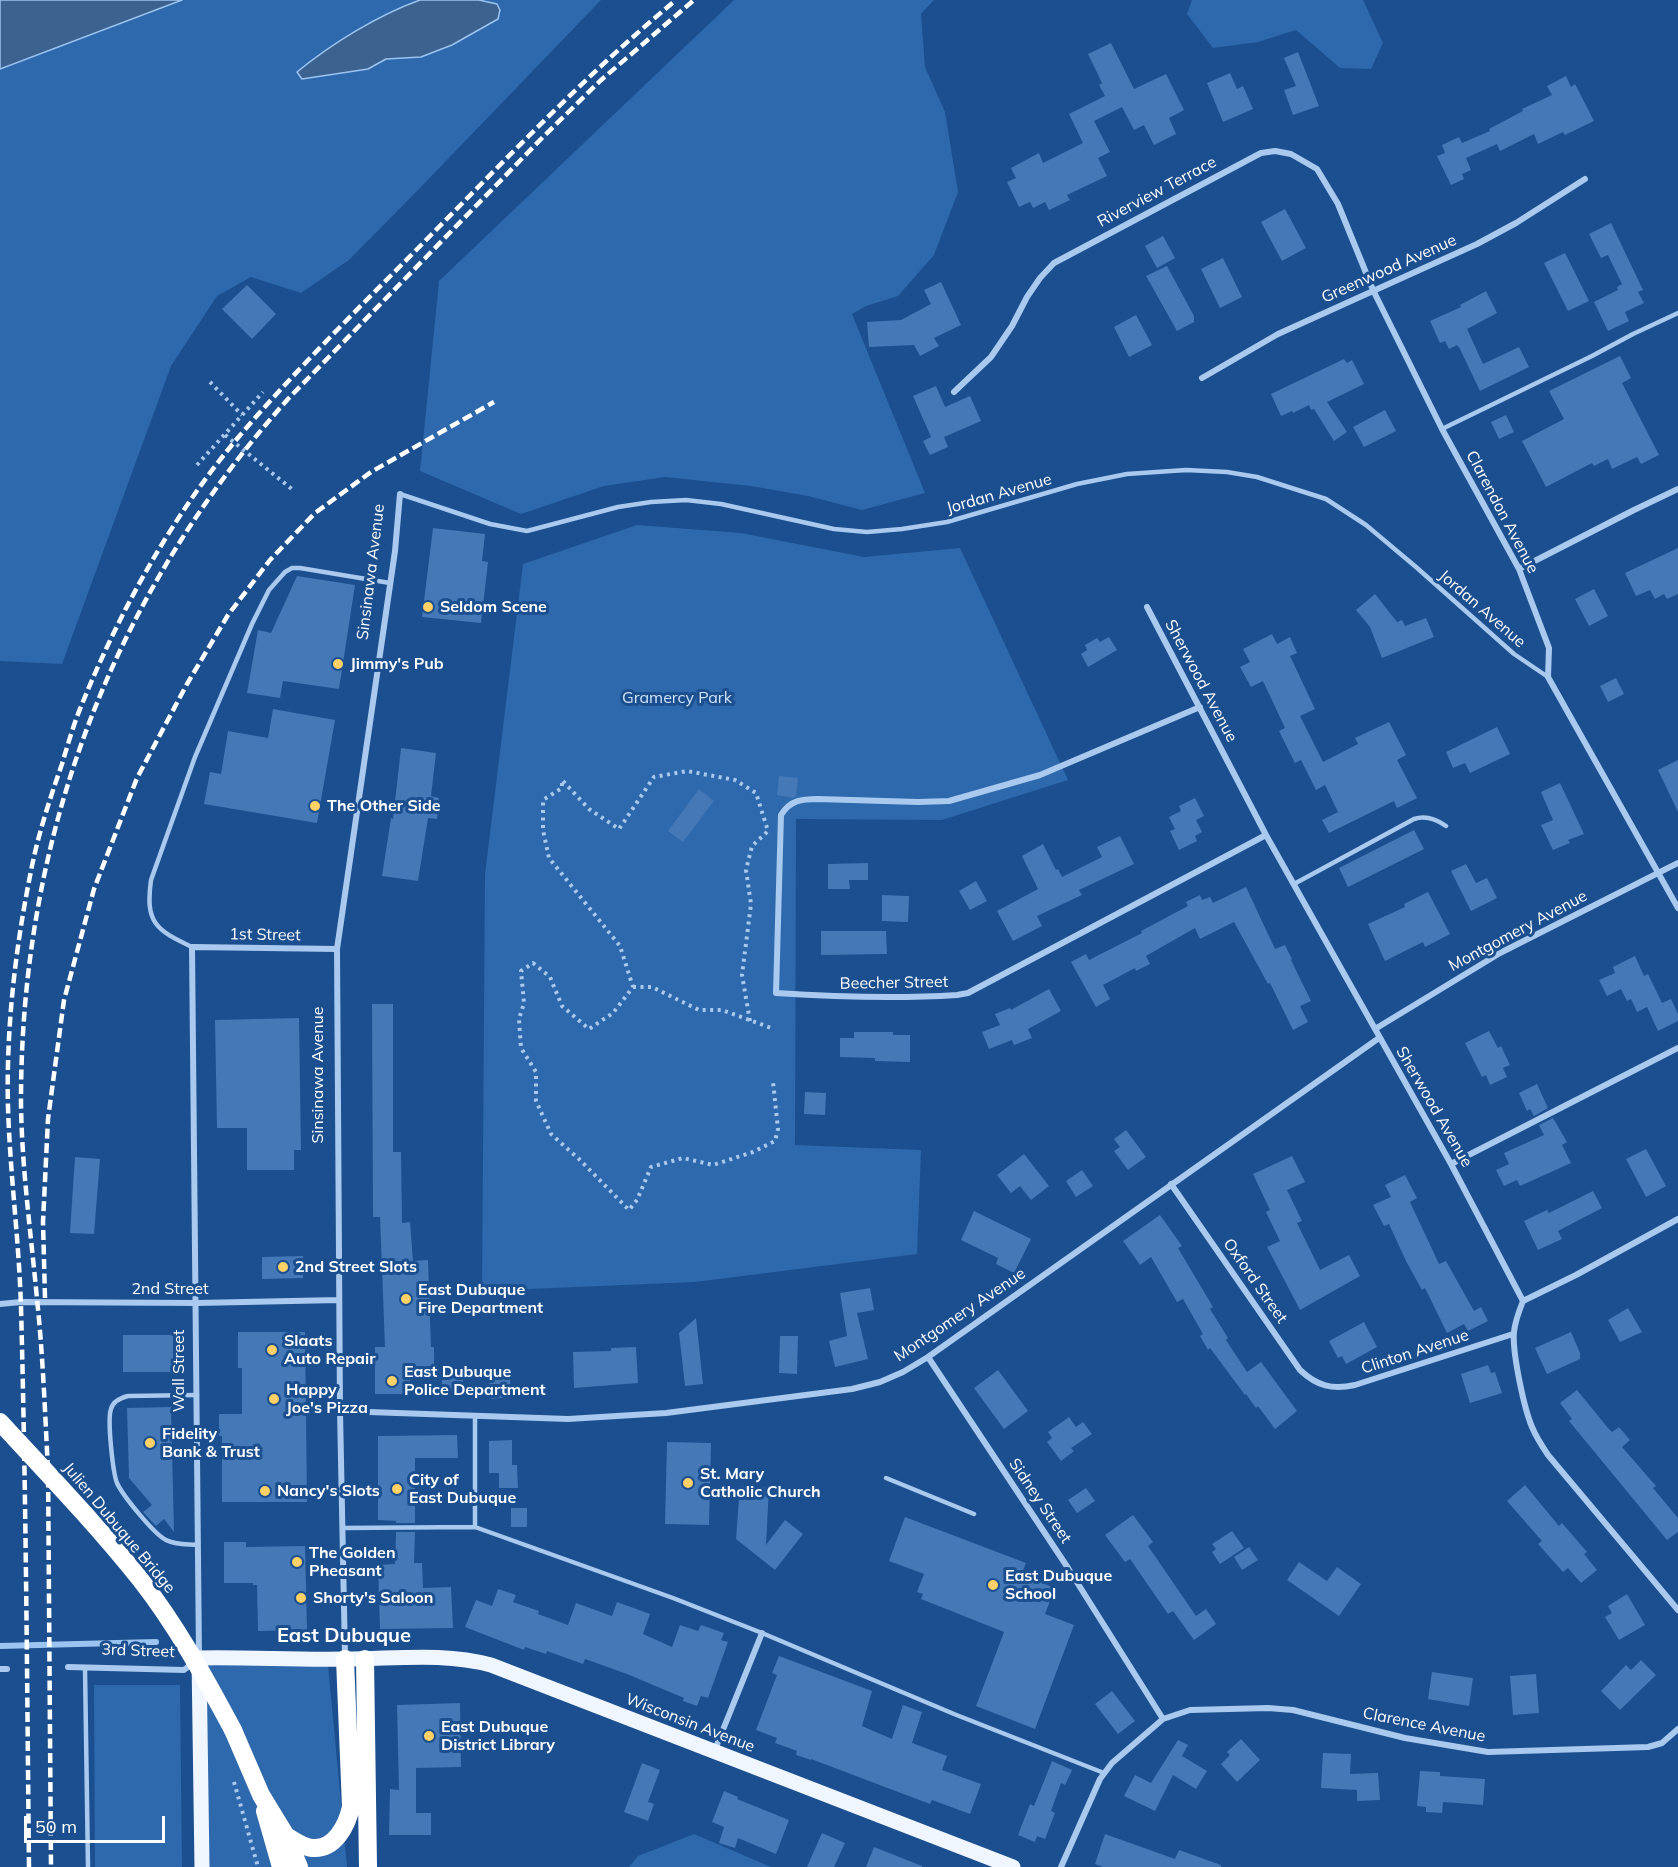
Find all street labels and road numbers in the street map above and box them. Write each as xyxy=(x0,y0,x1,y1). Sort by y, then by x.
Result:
street label: Riverview Terrace xyxy=(1094,153,1220,231)
street label: Greenwood Avenue xyxy=(1319,231,1459,307)
street label: Clarendon Avenue xyxy=(1462,447,1542,577)
street label: Jordan Avenue xyxy=(944,470,1054,518)
street label: Sinsinawa Avenue xyxy=(353,503,389,641)
street label: Jordan Avenue xyxy=(1435,566,1529,652)
street label: Sherwood Avenue xyxy=(1161,616,1241,746)
street label: Montgomery Avenue xyxy=(1446,886,1590,976)
street label: 1st Street xyxy=(229,925,301,945)
street label: Beecher Street xyxy=(840,972,948,994)
street label: Sinsinawa Avenue xyxy=(308,1006,328,1144)
street label: Sherwood Avenue xyxy=(1392,1043,1476,1171)
street label: Oxford Street xyxy=(1219,1235,1291,1327)
street label: Montgomery Avenue xyxy=(891,1264,1029,1366)
street label: 2nd Street xyxy=(132,1279,208,1299)
street label: Clinton Avenue xyxy=(1359,1326,1471,1378)
street label: Wall Street xyxy=(169,1330,189,1412)
street label: Sidney Street xyxy=(1005,1455,1075,1547)
street label: Julien Dubuque Bridge xyxy=(59,1459,179,1597)
street label: 3rd Street xyxy=(101,1640,175,1662)
street label: Wisconsin Avenue xyxy=(623,1690,757,1756)
street label: Clarence Avenue xyxy=(1361,1704,1487,1746)

